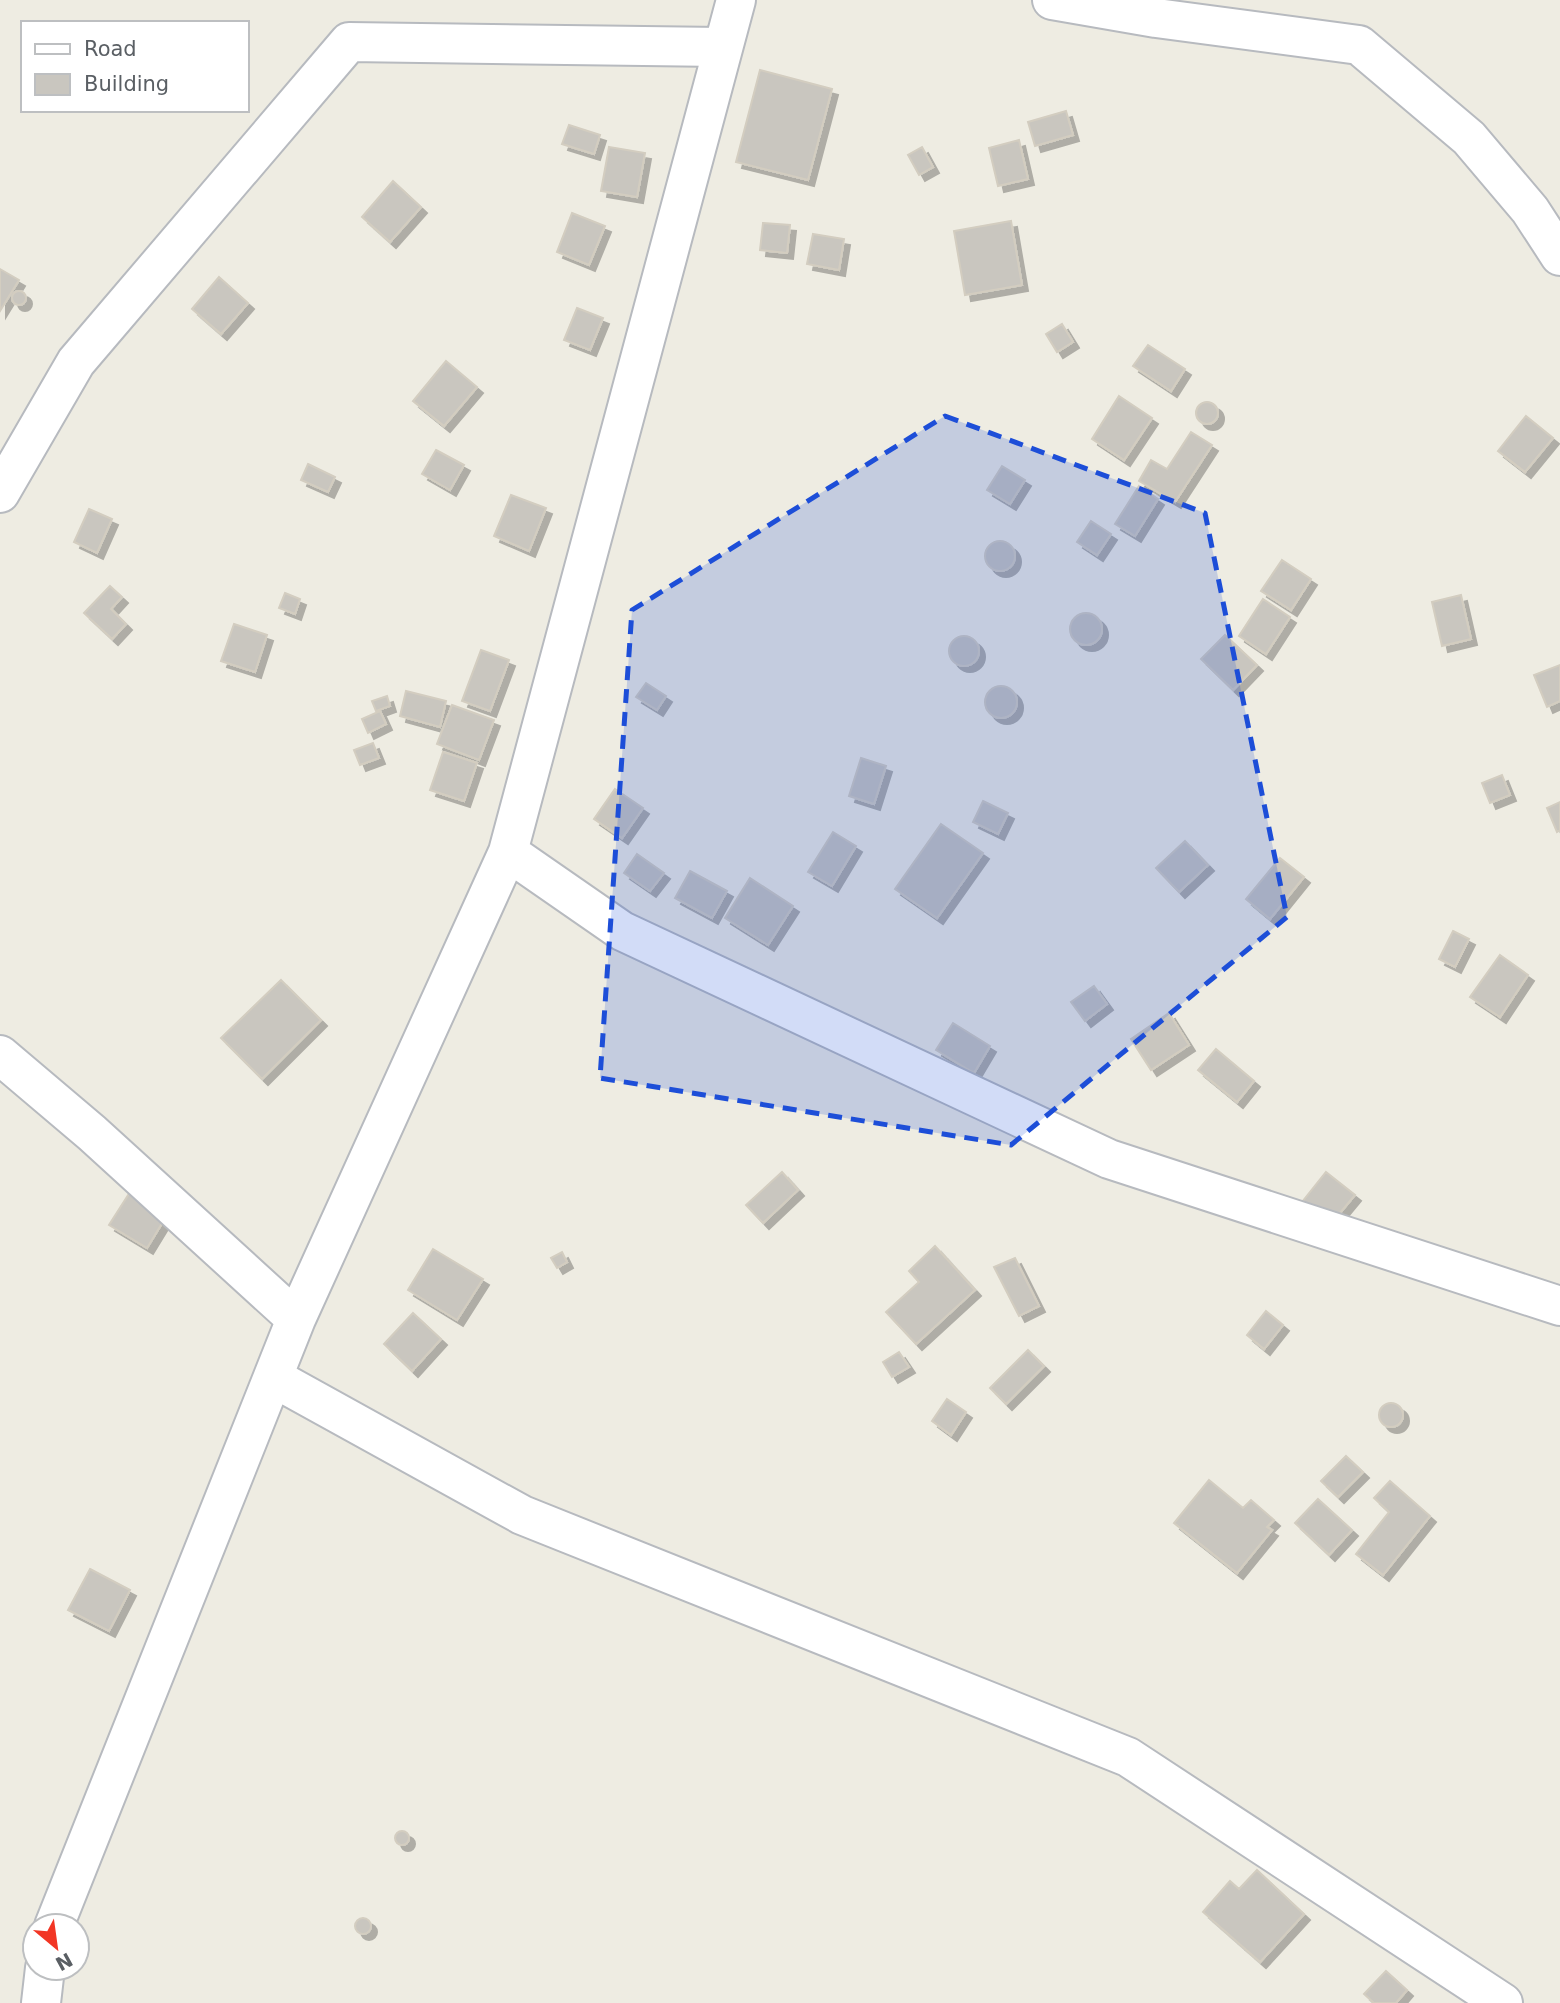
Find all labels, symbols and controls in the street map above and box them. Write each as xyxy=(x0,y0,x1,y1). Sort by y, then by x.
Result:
legend xyxy=(21,21,248,112)
text: Road xyxy=(84,37,137,61)
text: Building xyxy=(84,72,169,96)
north arrow xyxy=(21,1912,91,1982)
text: N xyxy=(52,1948,77,1975)

